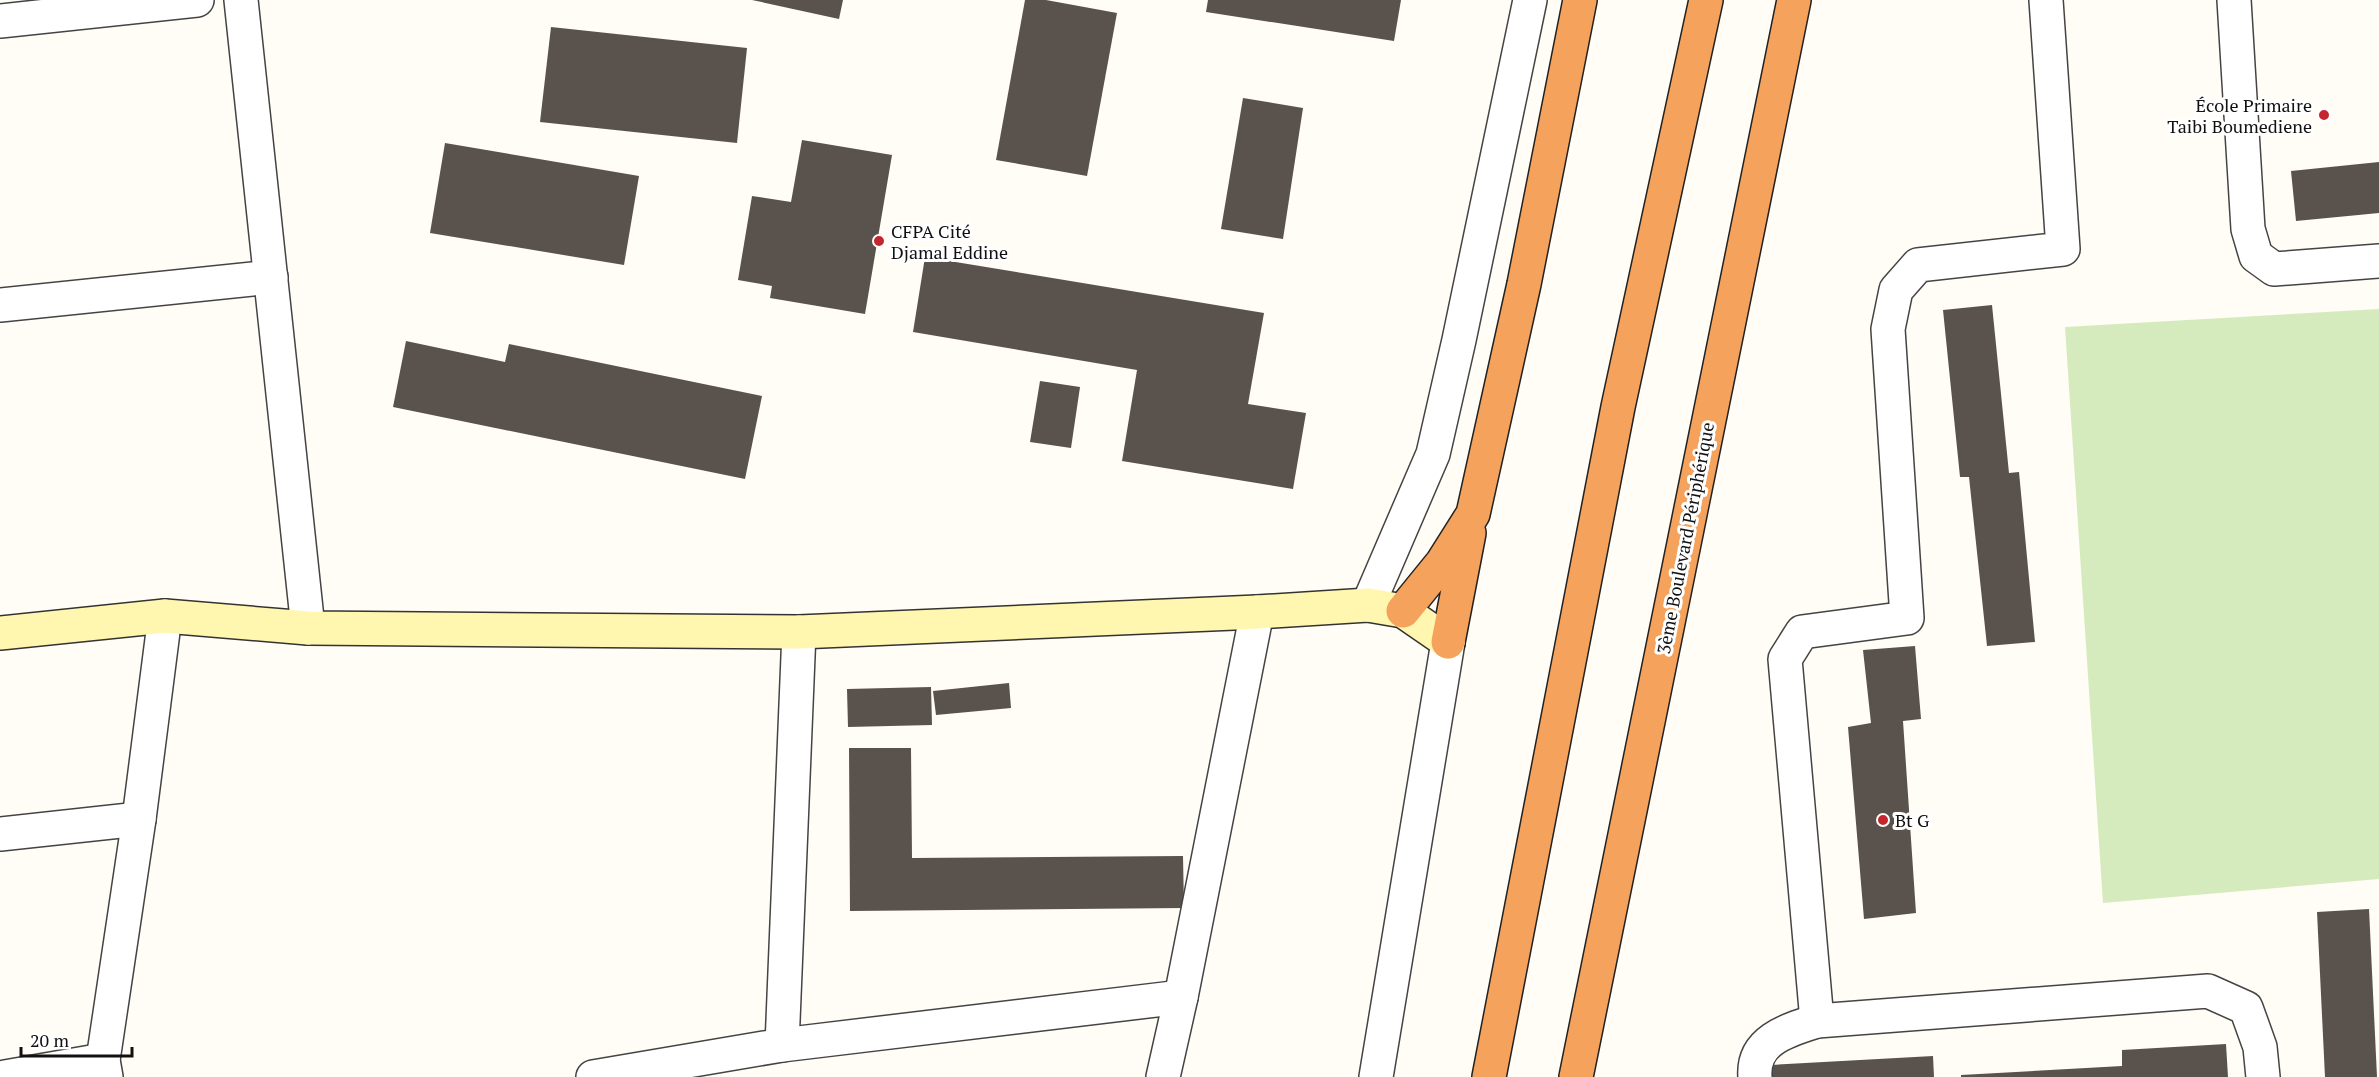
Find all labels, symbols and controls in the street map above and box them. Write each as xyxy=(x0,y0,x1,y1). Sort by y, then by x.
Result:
place label: École Primaire Taibi Boumediene xyxy=(2167,93,2312,138)
marker: École Primaire Taibi Boumediene xyxy=(2317,108,2331,122)
place label: CFPA Cité Djamal Eddine xyxy=(891,219,1008,264)
marker: CFPA Cité Djamal Eddine xyxy=(872,234,886,248)
street label: 3ème Boulevard Périphérique xyxy=(1651,420,1719,656)
place label: Bt G xyxy=(1895,808,1930,832)
marker: Bt G xyxy=(1876,813,1890,827)
scale bar xyxy=(21,1020,132,1058)
text: 20 m xyxy=(30,1028,70,1052)

